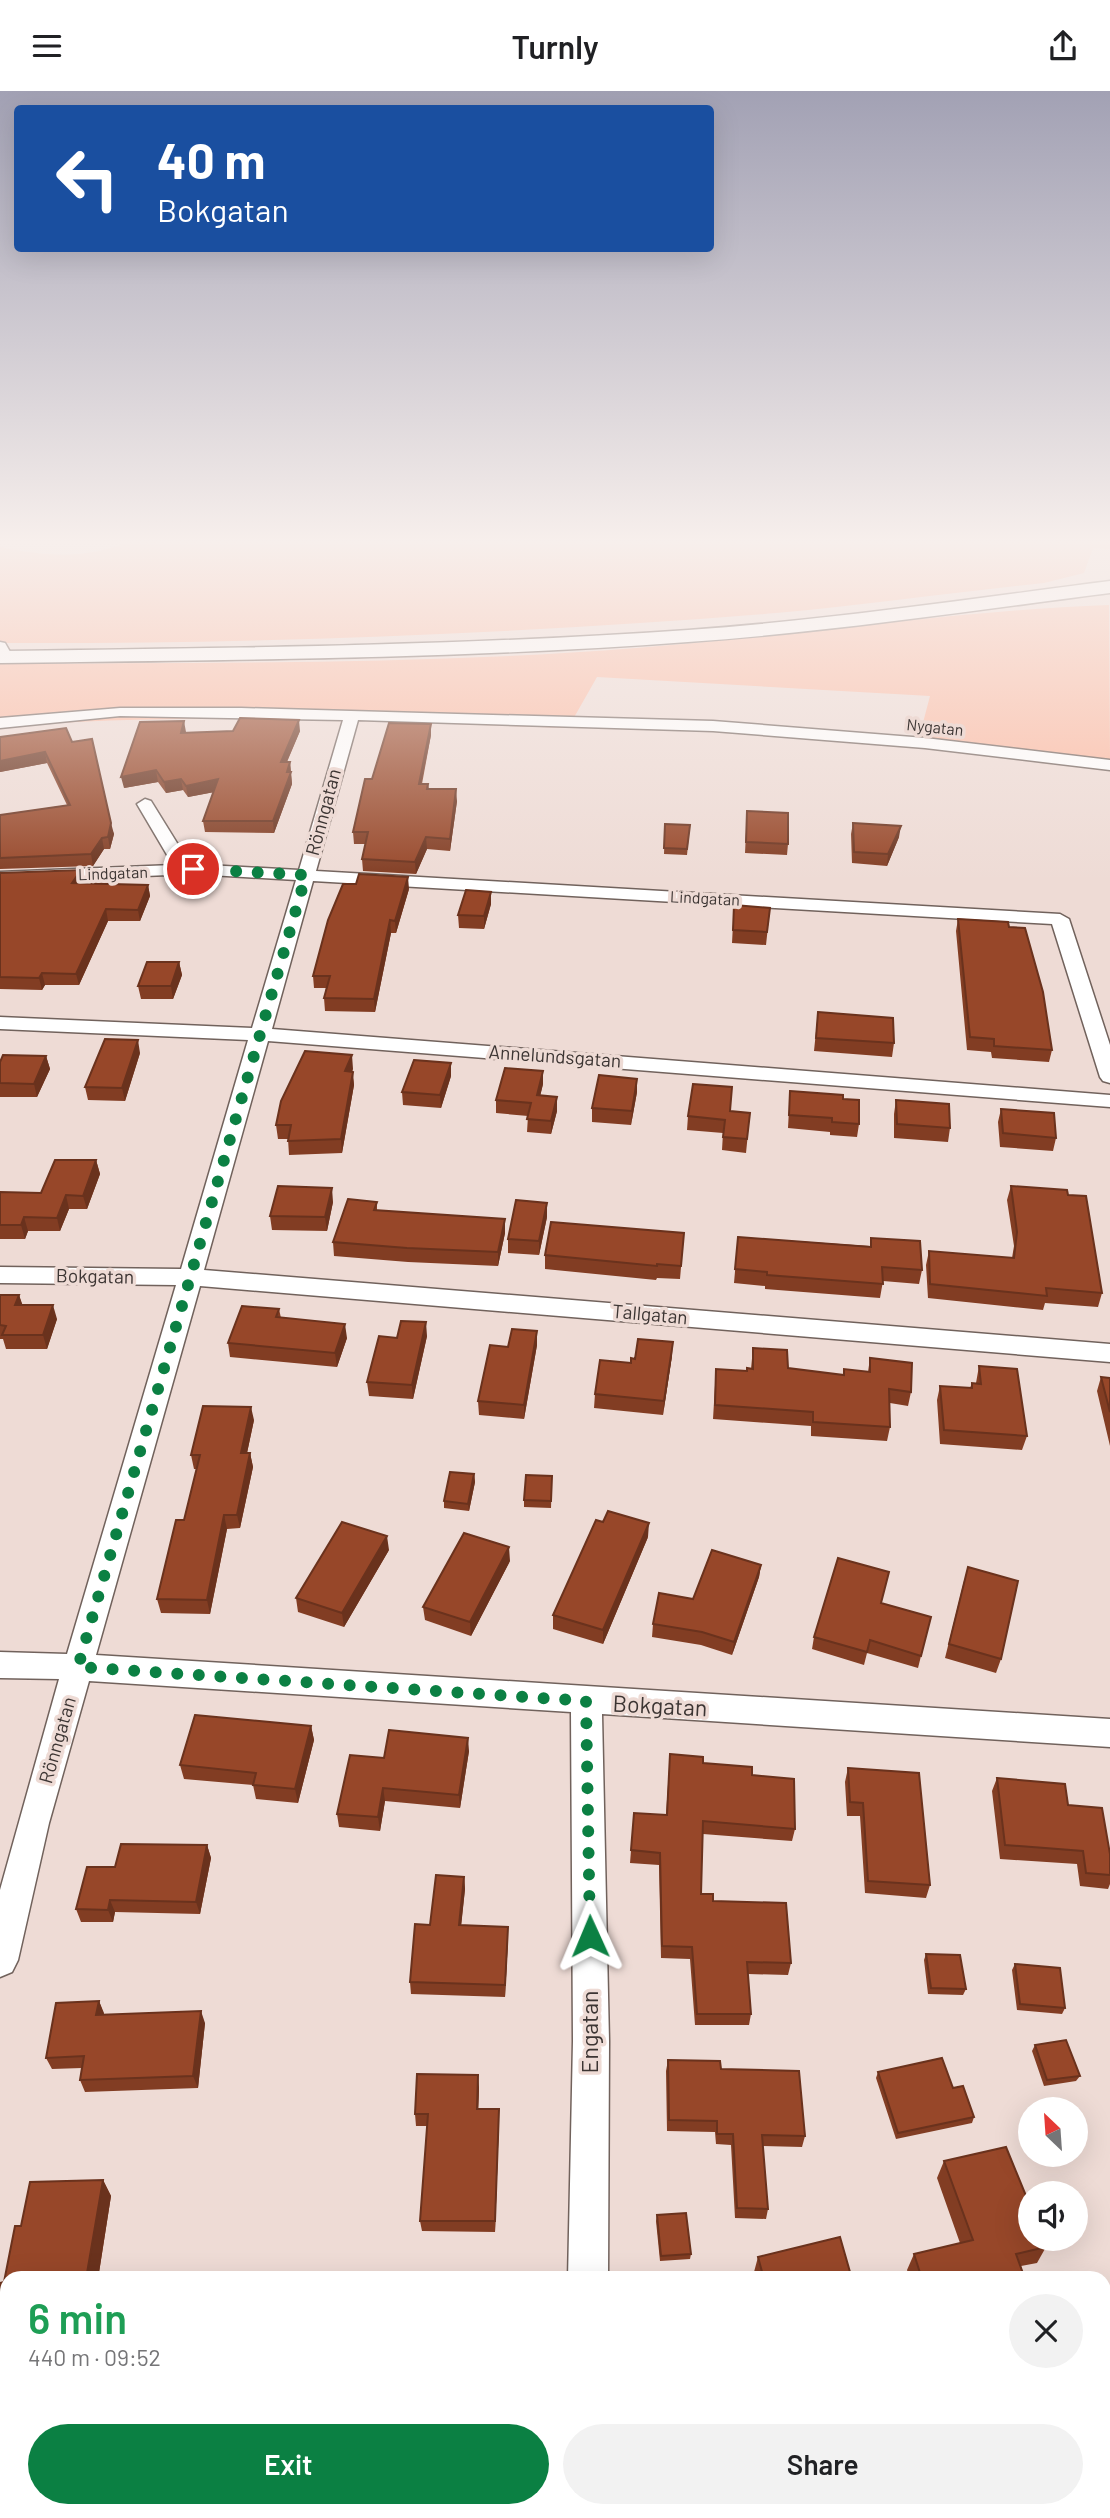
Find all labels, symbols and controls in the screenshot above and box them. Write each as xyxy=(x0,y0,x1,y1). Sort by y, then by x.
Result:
icon: menu xyxy=(28,27,66,65)
text: Turnly xyxy=(511,27,599,65)
icon: share xyxy=(1044,27,1082,65)
text: 40 m xyxy=(157,130,265,189)
icon: left xyxy=(42,133,133,224)
text: Bokgatan xyxy=(157,190,289,228)
street label: Nygatan xyxy=(906,714,964,739)
street label: Rönngatan xyxy=(300,766,345,858)
pin xyxy=(163,839,223,899)
icon: arrive xyxy=(174,850,212,888)
street label: Lindgatan xyxy=(78,862,148,883)
street label: Lindgatan xyxy=(670,886,740,909)
street label: Annelundsgatan xyxy=(488,1039,622,1072)
street label: Bokgatan xyxy=(56,1263,134,1288)
street label: Tallgatan xyxy=(611,1299,689,1328)
street label: Bokgatan xyxy=(612,1689,708,1721)
street label: Rönngatan xyxy=(33,1694,80,1786)
position arrow xyxy=(553,1899,627,1973)
street label: Engatan xyxy=(575,1991,603,2073)
north arrow xyxy=(1018,2097,1088,2167)
map controls xyxy=(1018,2097,1088,2251)
button: sound xyxy=(1018,2181,1088,2251)
text: 6 min xyxy=(28,2292,127,2342)
button: close xyxy=(1009,2294,1083,2368)
text: 440 m · 09:52 xyxy=(28,2343,161,2371)
button: Exit xyxy=(28,2424,549,2504)
button: Share xyxy=(563,2424,1083,2504)

